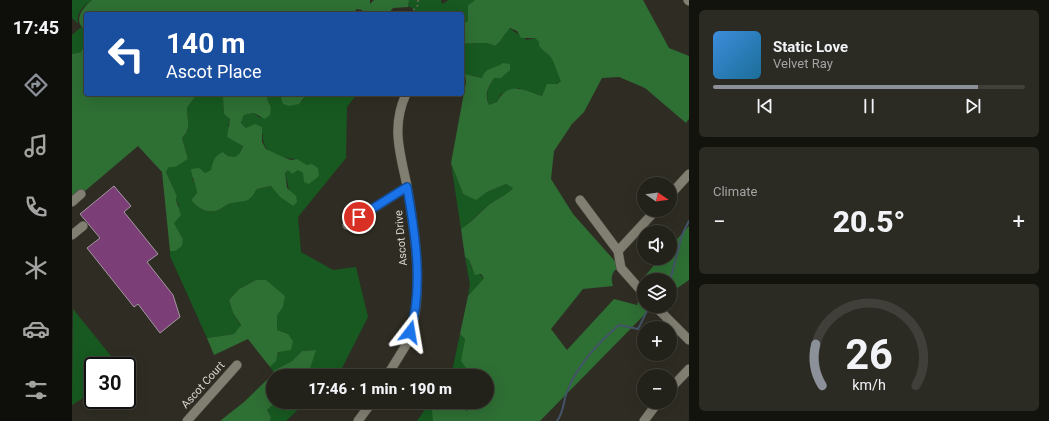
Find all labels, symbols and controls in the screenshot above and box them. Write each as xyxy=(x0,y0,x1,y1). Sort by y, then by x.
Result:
text: 17:45 xyxy=(13,17,59,38)
text: 140 m xyxy=(166,27,245,60)
icon: left xyxy=(100,28,152,80)
text: Static Love xyxy=(773,38,848,56)
text: Velvet Ray xyxy=(773,56,833,71)
text: Ascot Place xyxy=(166,61,262,82)
icon: directions xyxy=(22,71,50,99)
icon: previous xyxy=(754,95,776,117)
icon: pause xyxy=(858,95,880,117)
icon: next xyxy=(962,95,984,117)
icon: music xyxy=(22,132,50,160)
north arrow xyxy=(637,177,677,217)
map controls xyxy=(637,177,677,409)
text: Climate xyxy=(713,184,757,199)
icon: phone xyxy=(22,193,50,221)
pin xyxy=(342,200,376,234)
text: 20.5° xyxy=(833,204,905,239)
icon: arrive xyxy=(348,206,370,228)
street label: Ascot Drive xyxy=(392,209,410,266)
text: − xyxy=(713,209,726,234)
text: + xyxy=(1013,209,1025,234)
button: sound xyxy=(637,225,677,265)
icon: climate xyxy=(22,254,50,282)
button: layers xyxy=(637,273,677,313)
position arrow xyxy=(389,311,431,353)
icon: car xyxy=(22,315,50,343)
button: + xyxy=(637,321,677,361)
text: 26 xyxy=(845,329,893,378)
speed limit sign: 30 xyxy=(84,357,136,409)
street label: Ascot Court xyxy=(179,359,228,411)
button: − xyxy=(637,369,677,409)
icon: filters xyxy=(22,376,50,404)
text: km/h xyxy=(852,376,886,392)
text: 17:46 · 1 min · 190 m xyxy=(308,380,452,398)

